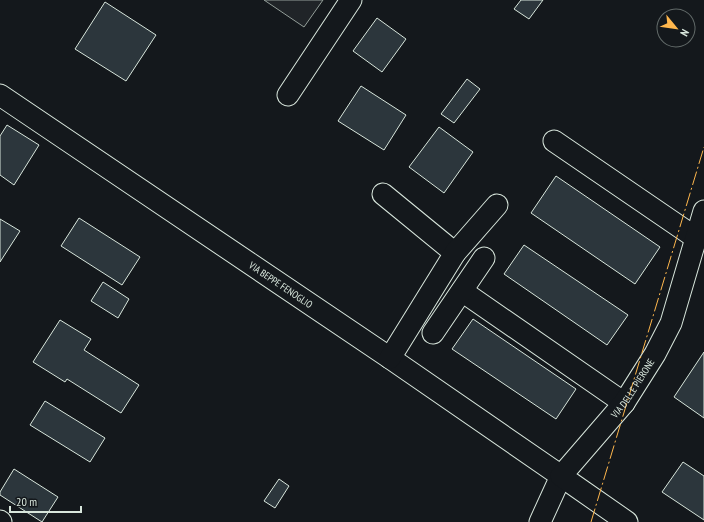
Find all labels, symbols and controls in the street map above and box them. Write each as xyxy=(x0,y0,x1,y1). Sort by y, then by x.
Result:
north arrow xyxy=(656,8,696,48)
text: N xyxy=(677,27,692,39)
street label: VIA BEPPE FENOGLIO xyxy=(246,258,316,311)
street label: VIA DELLE PIERONE xyxy=(607,356,657,421)
scale bar xyxy=(10,488,81,514)
text: 20 m xyxy=(16,494,37,509)

